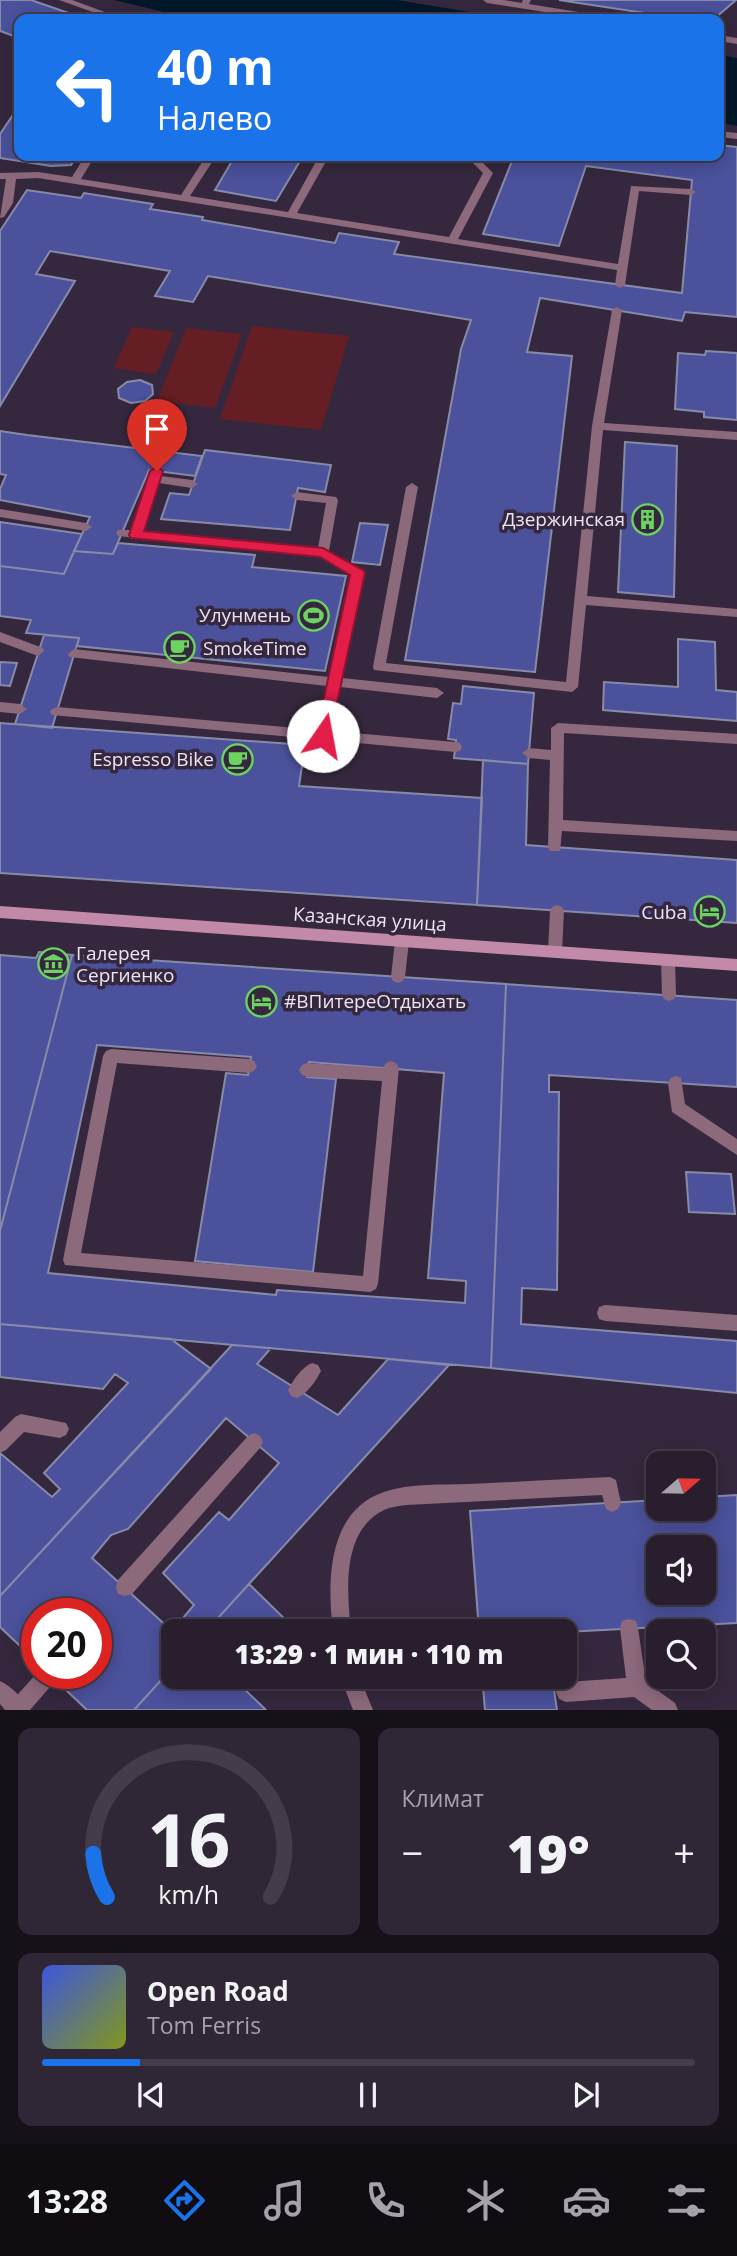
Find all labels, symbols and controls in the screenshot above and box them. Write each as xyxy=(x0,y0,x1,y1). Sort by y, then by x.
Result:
text: 40 m xyxy=(157,33,274,99)
icon: left xyxy=(42,42,133,133)
text: Налево xyxy=(157,96,272,139)
pin xyxy=(127,399,187,471)
icon: arrive xyxy=(138,410,176,448)
building icon: Дзержинская xyxy=(631,502,665,536)
place label: Дзержинская xyxy=(502,506,625,532)
sports icon: Улунмень xyxy=(297,598,331,632)
place label: Улунмень xyxy=(199,602,291,628)
cafe icon: SmokeTime xyxy=(163,631,197,665)
place label: SmokeTime xyxy=(203,635,307,661)
position arrow xyxy=(286,699,360,773)
cafe icon: Espresso Bike xyxy=(220,742,254,776)
place label: Espresso Bike xyxy=(92,746,214,772)
hotel icon: Cuba xyxy=(693,895,727,929)
place label: Cuba xyxy=(641,899,687,925)
street label: Казанская улица xyxy=(292,901,448,937)
place label: Галерея Сергиенко xyxy=(76,940,174,988)
museum icon: Галерея Сергиенко xyxy=(36,947,70,981)
hotel icon: #ВПитереОтдыхать xyxy=(244,984,278,1018)
place label: #ВПитереОтдыхать xyxy=(284,988,466,1014)
north arrow xyxy=(646,1451,716,1521)
map controls xyxy=(646,1451,716,1689)
button: sound xyxy=(646,1535,716,1605)
speed limit sign: 20 xyxy=(21,1598,112,1689)
button: search xyxy=(646,1619,716,1689)
text: 13:29 · 1 мин · 110 m xyxy=(234,1636,504,1672)
text: Климат xyxy=(402,1782,484,1814)
text: 16 xyxy=(147,1790,230,1889)
text: 19° xyxy=(507,1817,590,1888)
text: − xyxy=(402,1826,423,1878)
text: + xyxy=(673,1826,695,1878)
text: km/h xyxy=(158,1877,219,1911)
text: Open Road xyxy=(147,1973,289,2009)
text: Tom Ferris xyxy=(147,2009,261,2041)
icon: previous xyxy=(132,2076,170,2114)
icon: pause xyxy=(349,2076,387,2114)
icon: next xyxy=(567,2076,605,2114)
icon: directions xyxy=(160,2176,209,2225)
icon: music xyxy=(260,2176,309,2225)
icon: phone xyxy=(361,2176,410,2225)
icon: climate xyxy=(461,2176,510,2225)
icon: car xyxy=(562,2176,611,2225)
icon: filters xyxy=(662,2176,711,2225)
text: 13:28 xyxy=(26,2179,108,2222)

